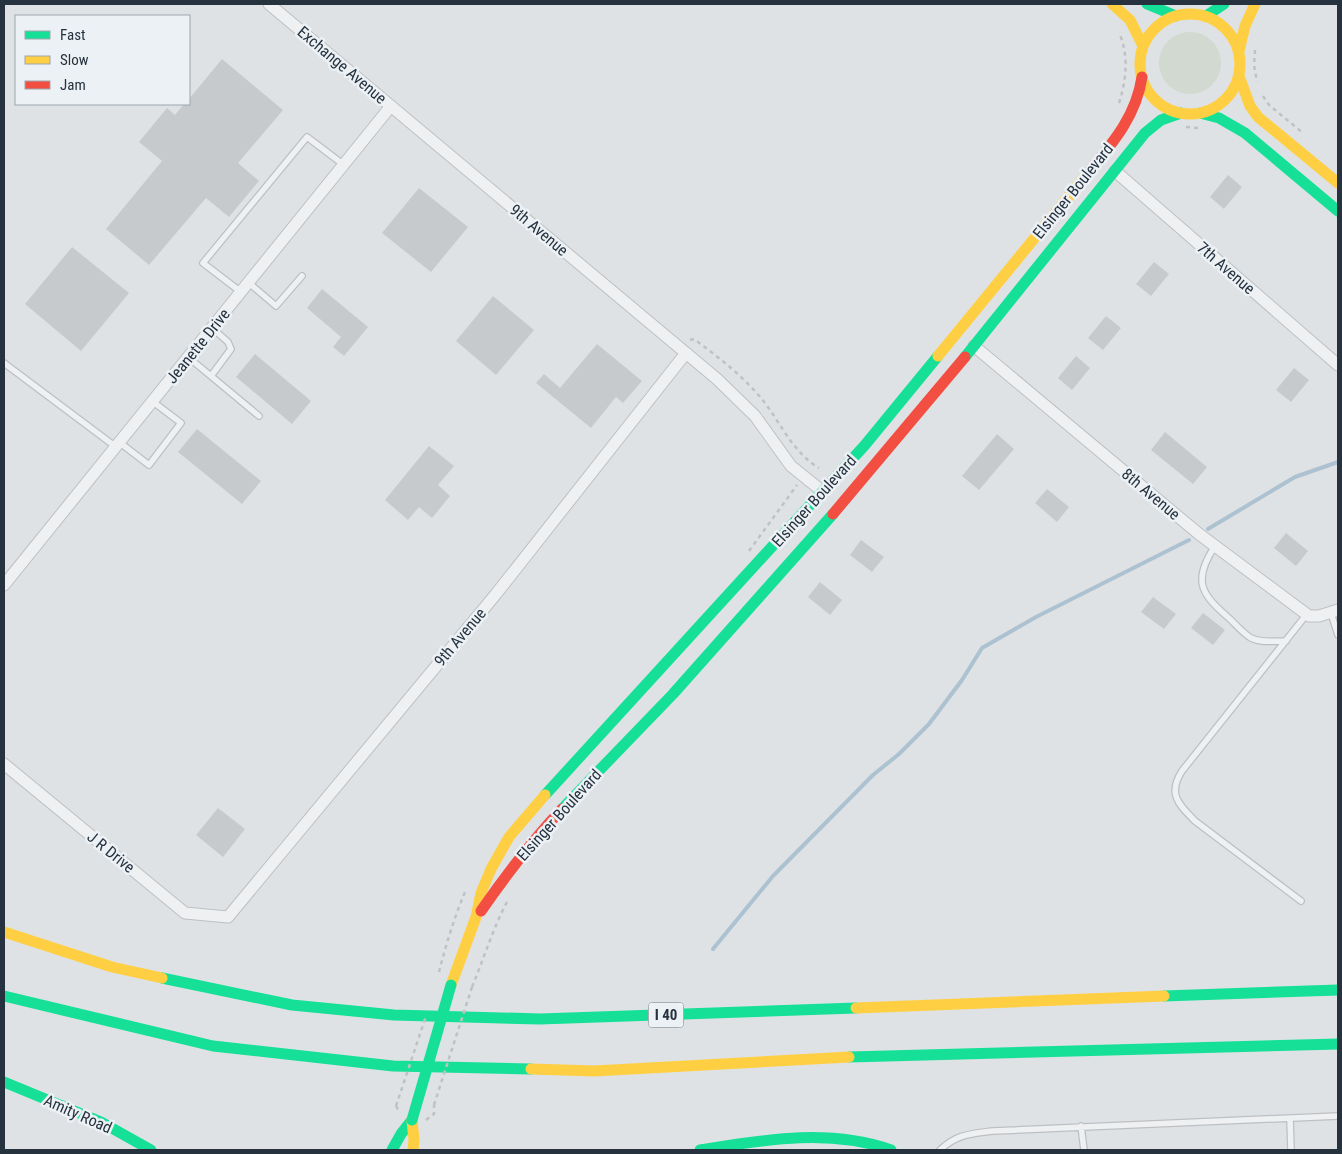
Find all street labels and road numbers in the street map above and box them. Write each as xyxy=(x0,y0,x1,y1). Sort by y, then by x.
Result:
street label: Exchange Avenue xyxy=(294,22,390,108)
street label: Elsinger Boulevard xyxy=(1029,140,1117,242)
street label: 9th Avenue xyxy=(506,200,572,260)
street label: 7th Avenue xyxy=(1193,238,1259,298)
street label: Jeanette Drive xyxy=(162,305,234,387)
street label: Elsinger Boulevard xyxy=(768,451,860,551)
street label: 8th Avenue xyxy=(1118,464,1184,524)
street label: 9th Avenue xyxy=(430,604,490,670)
street label: Elsinger Boulevard xyxy=(513,765,605,865)
street label: J R Drive xyxy=(83,827,139,877)
road number: I 40 xyxy=(648,1002,684,1028)
street label: Amity Road xyxy=(41,1091,115,1137)

